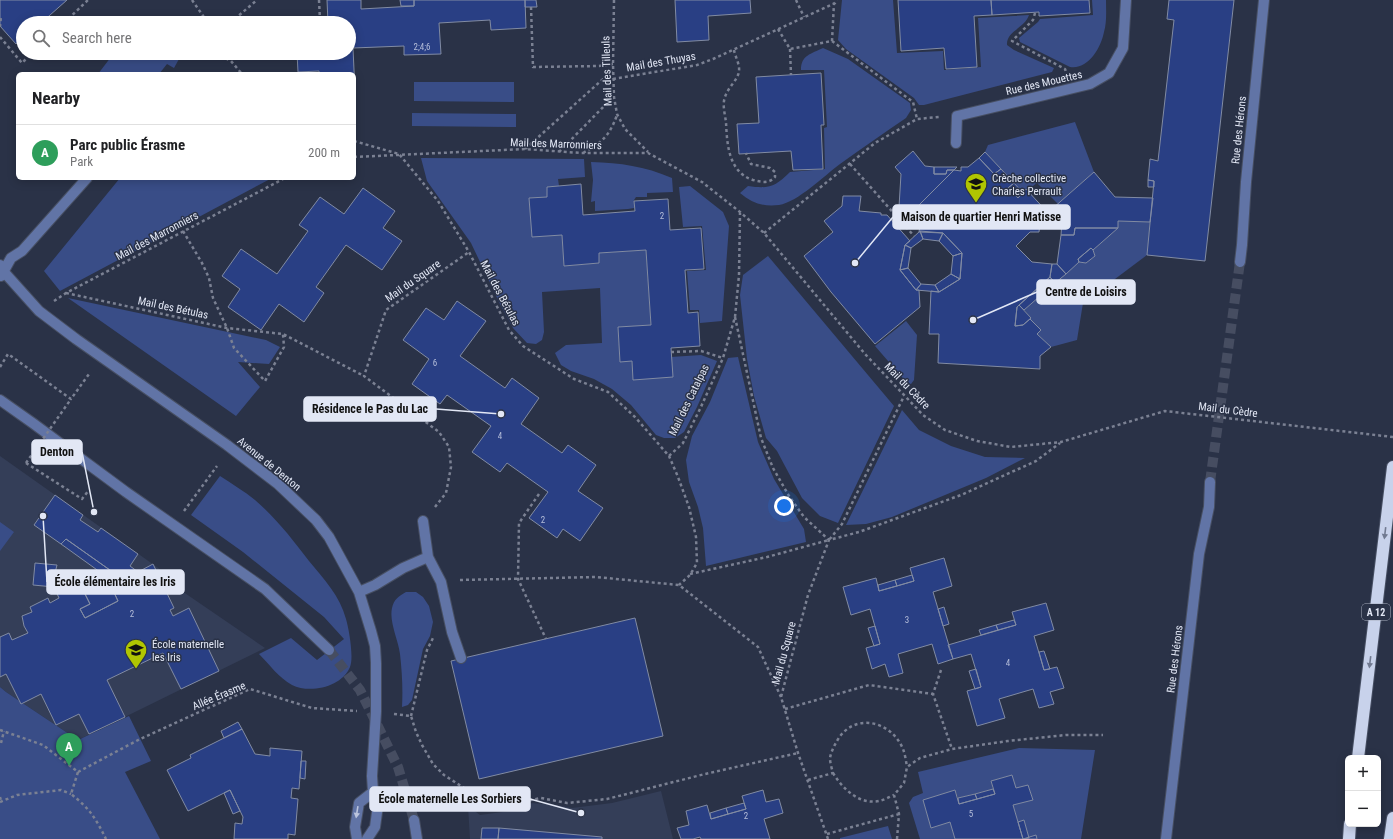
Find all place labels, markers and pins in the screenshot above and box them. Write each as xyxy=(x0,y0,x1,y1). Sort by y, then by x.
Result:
school or university icon: Crèche collective Charles Perrault xyxy=(963,171,989,204)
place label: Crèche collective Charles Perrault xyxy=(992,172,1066,198)
callout: Maison de quartier Henri Matisse xyxy=(893,205,1070,229)
callout: Centre de Loisirs xyxy=(1037,280,1135,304)
callout: Résidence le Pas du Lac xyxy=(304,397,436,421)
callout: Denton xyxy=(32,440,82,464)
callout: École élémentaire les Iris xyxy=(47,570,184,594)
school or university icon: École maternelle les Iris xyxy=(123,637,149,670)
place label: École maternelle les Iris xyxy=(152,638,224,664)
pin: A xyxy=(56,733,82,766)
callout: École maternelle Les Sorbiers xyxy=(370,787,530,811)

